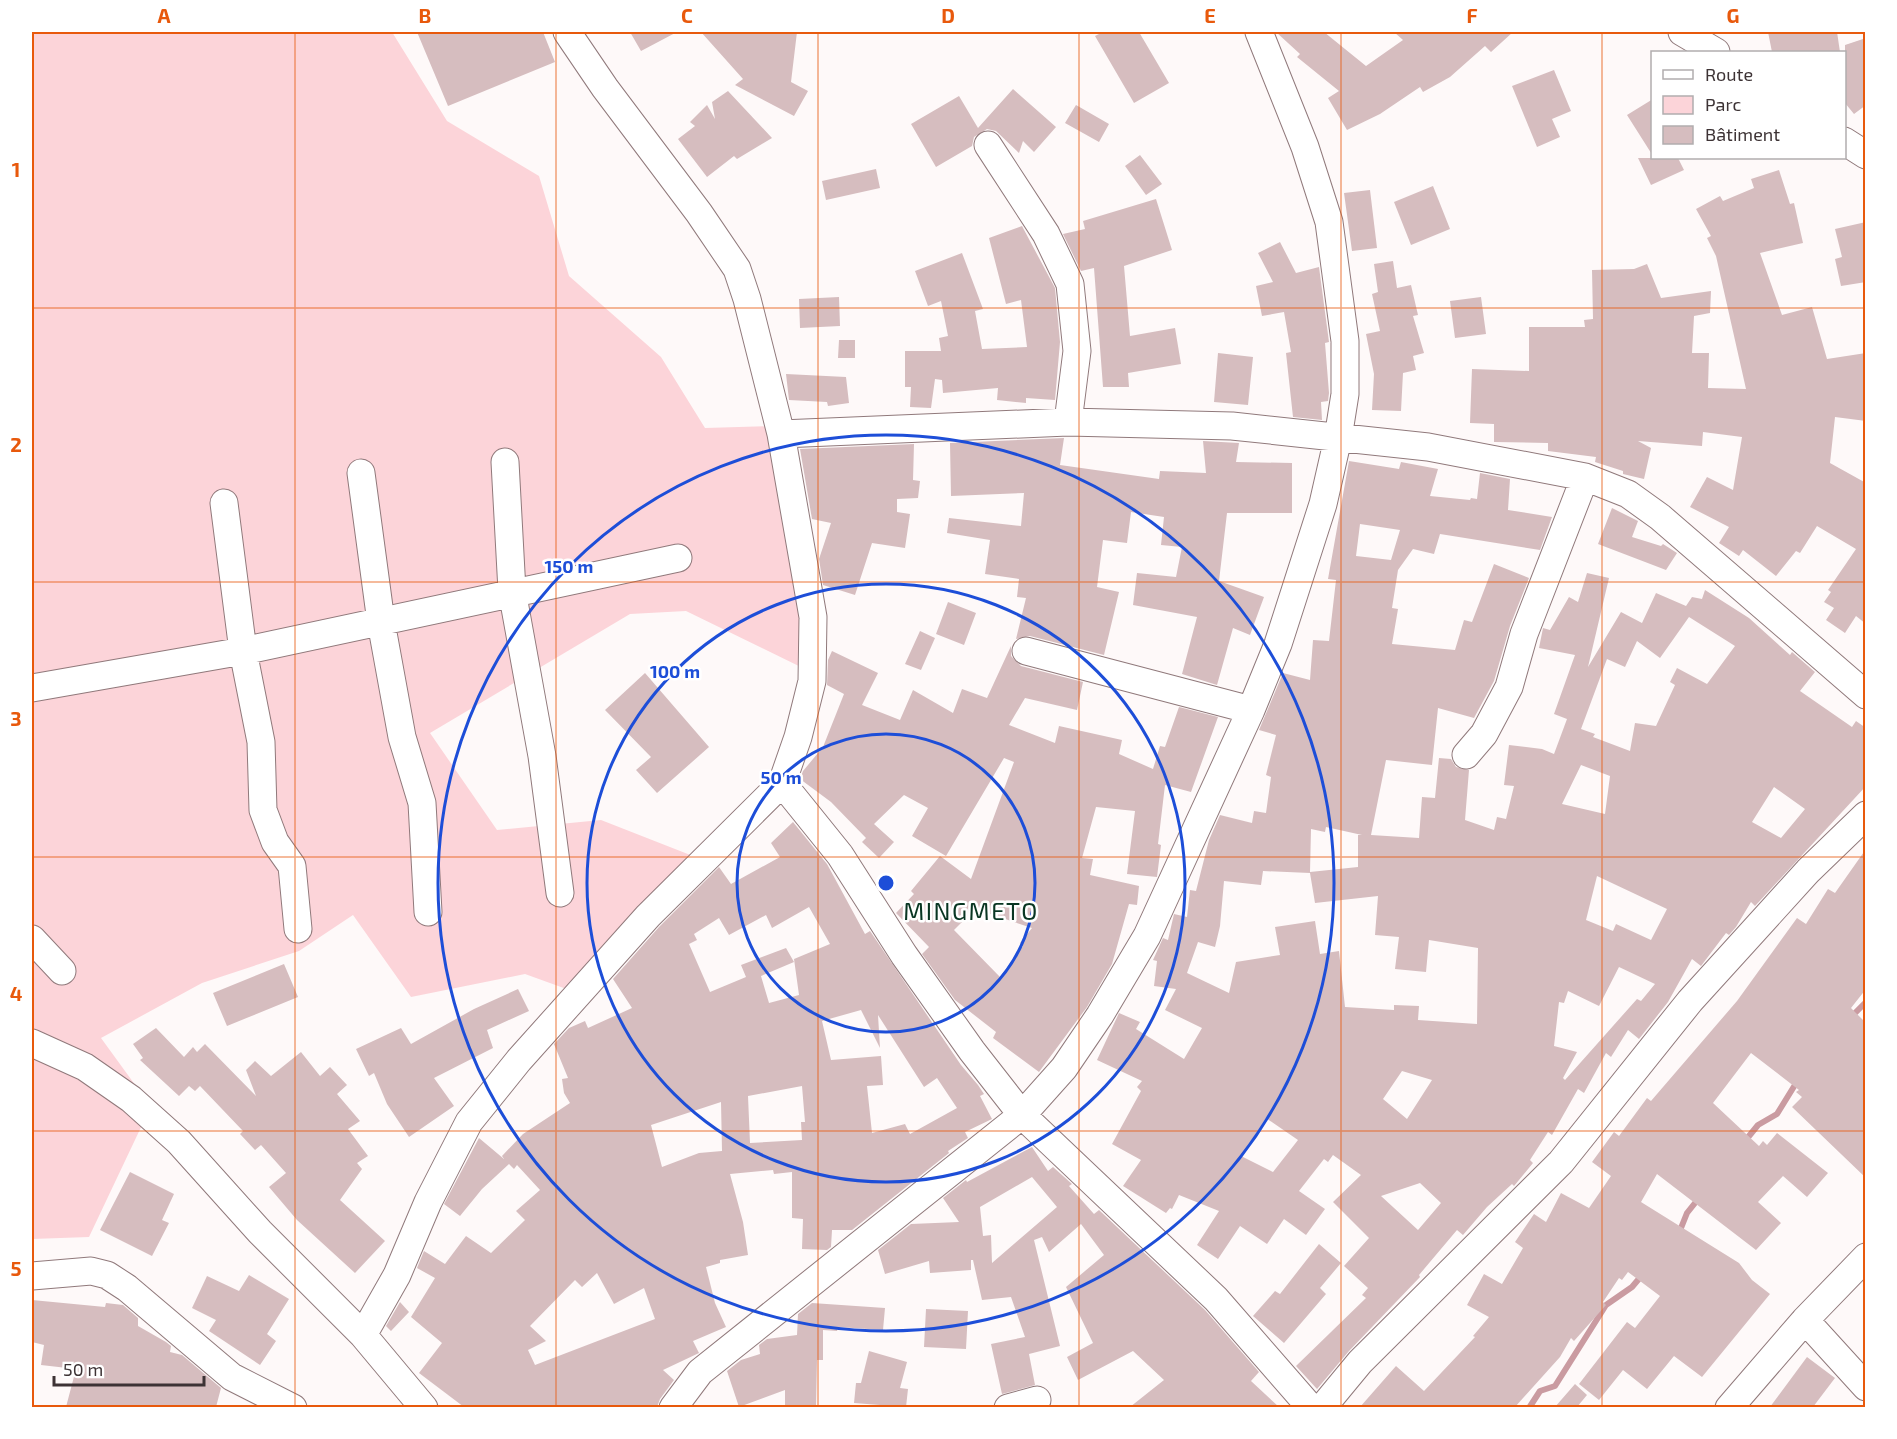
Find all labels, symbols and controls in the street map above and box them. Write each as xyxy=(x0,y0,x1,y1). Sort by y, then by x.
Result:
text: A xyxy=(157,3,171,27)
text: B xyxy=(419,3,431,27)
text: C xyxy=(681,3,693,27)
text: D xyxy=(941,3,955,27)
text: E xyxy=(1204,3,1216,27)
text: F xyxy=(1466,3,1478,27)
text: G xyxy=(1727,3,1739,27)
legend xyxy=(1651,51,1846,159)
text: Route xyxy=(1705,63,1753,85)
text: Parc xyxy=(1705,93,1741,115)
text: Bâtiment xyxy=(1705,123,1780,145)
text: 1 xyxy=(12,157,20,181)
text: 2 xyxy=(10,432,22,456)
text: 150 m xyxy=(545,555,593,577)
text: 100 m xyxy=(650,660,700,682)
text: 3 xyxy=(10,706,22,730)
text: 50 m xyxy=(760,766,802,788)
centre of rings xyxy=(876,873,896,893)
district label: MINGMETO xyxy=(903,896,1039,925)
text: 4 xyxy=(10,981,23,1005)
text: 5 xyxy=(10,1256,22,1280)
scale bar xyxy=(54,1349,204,1387)
text: 50 m xyxy=(63,1358,103,1380)

